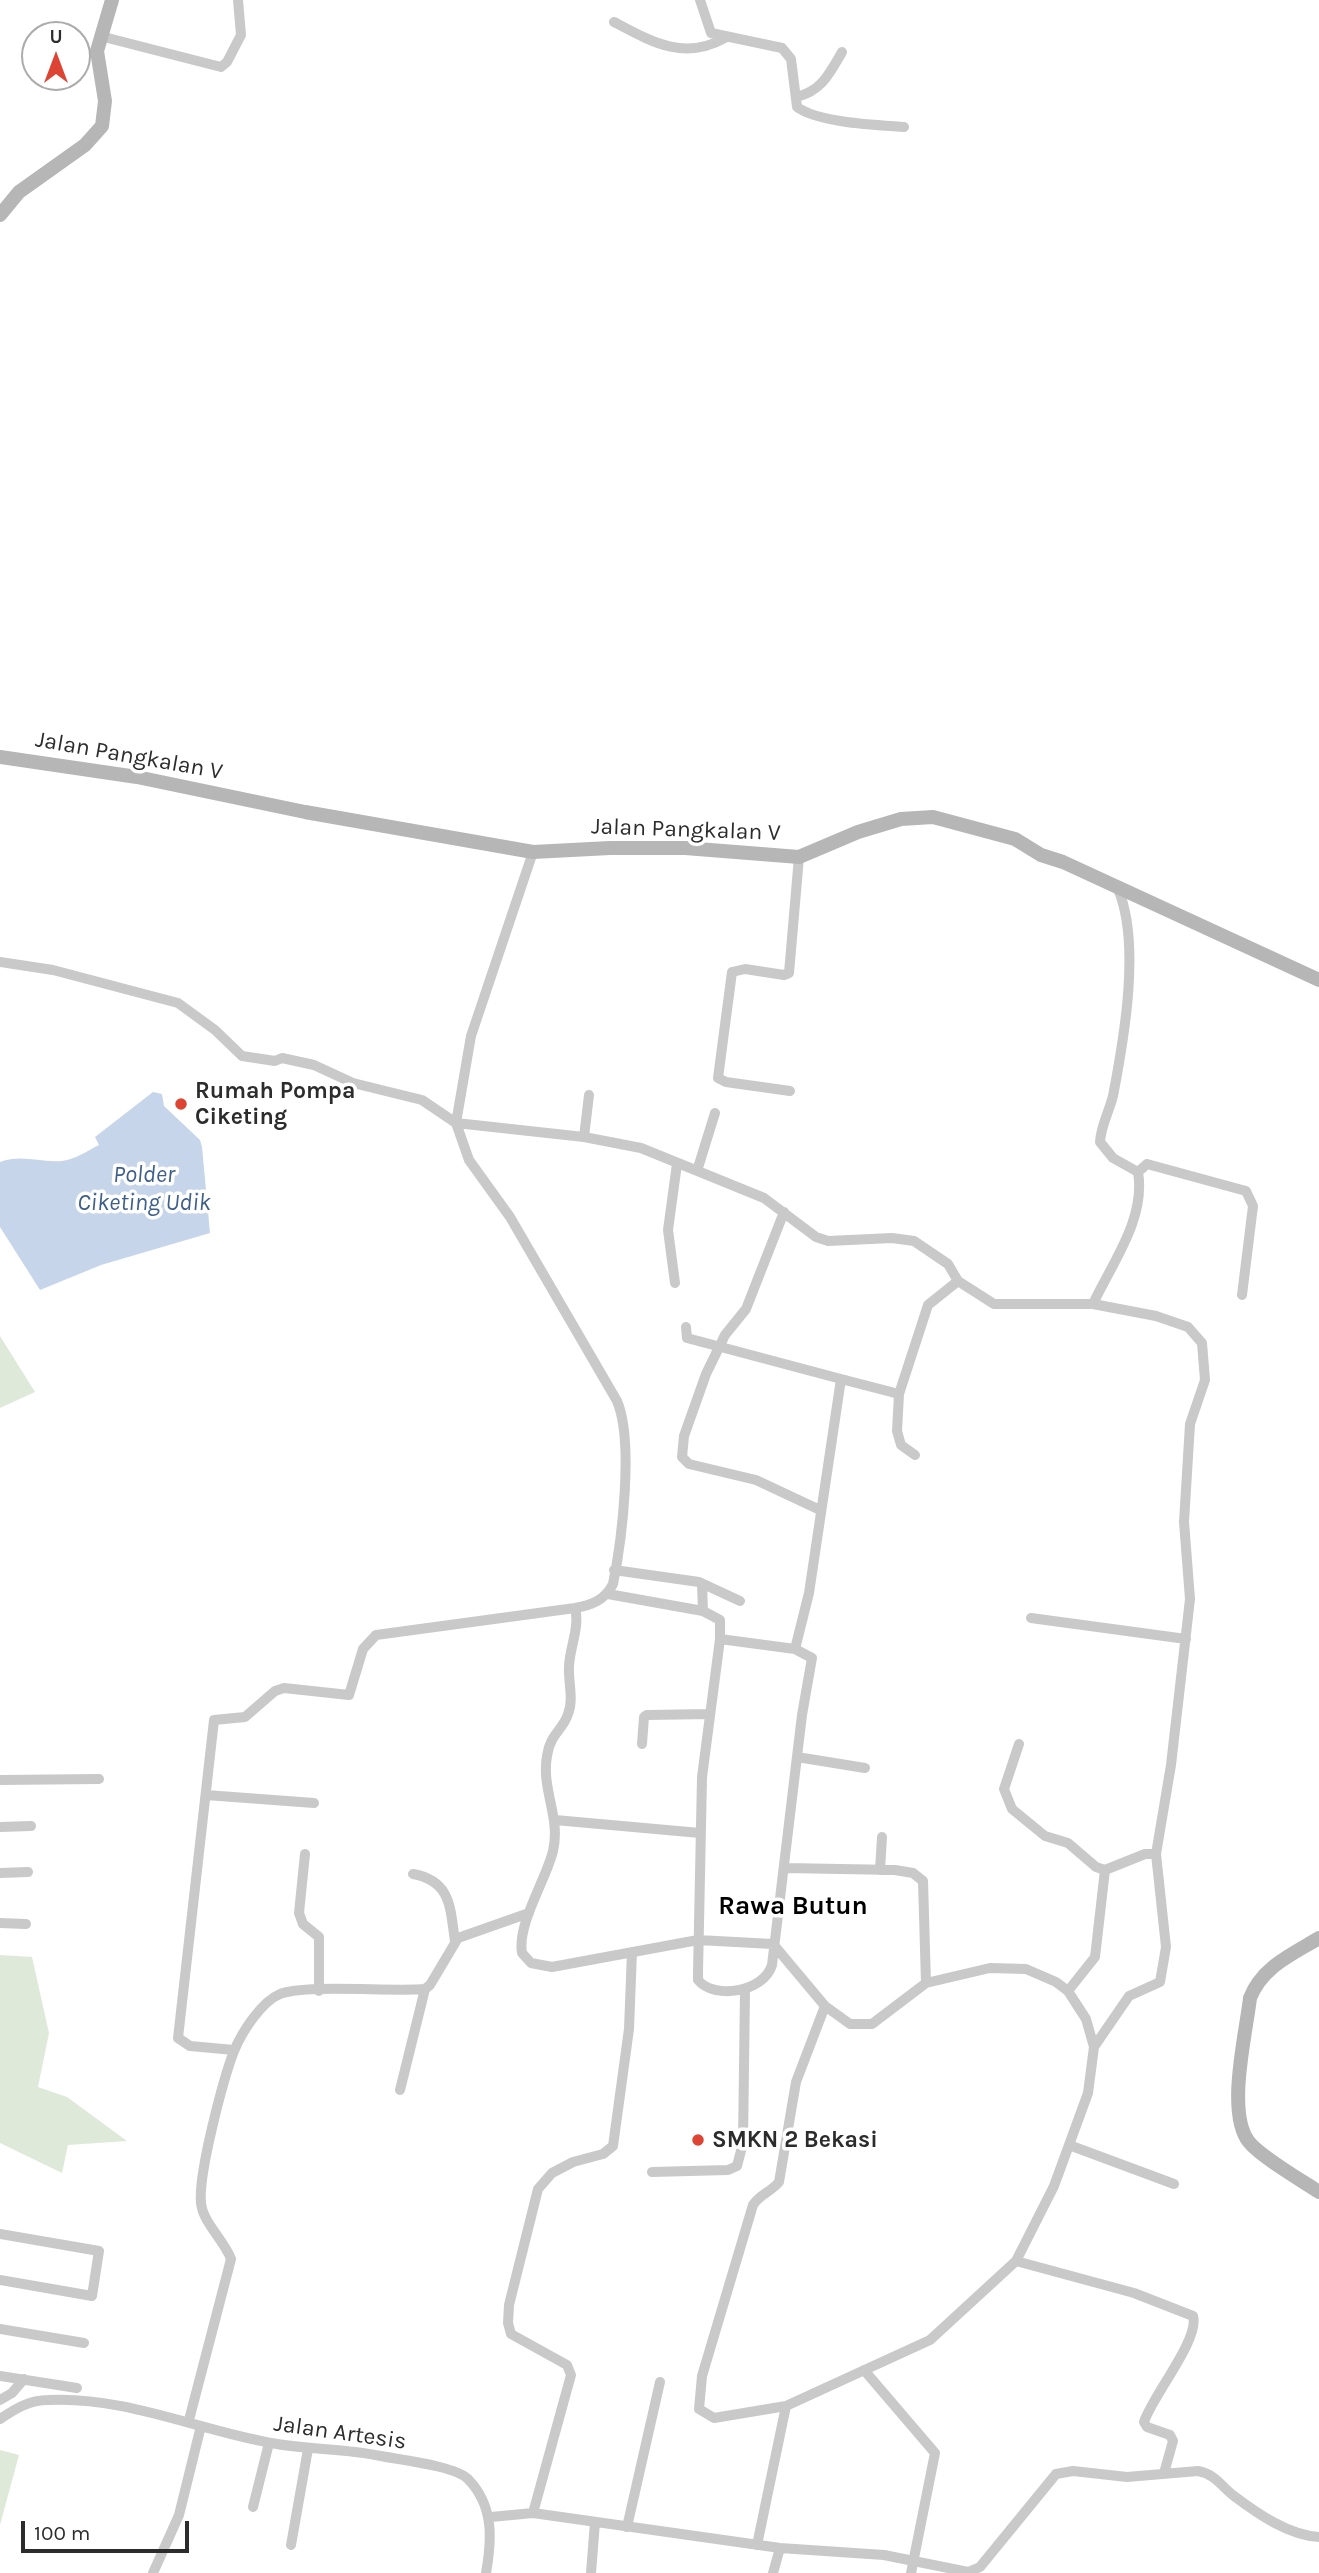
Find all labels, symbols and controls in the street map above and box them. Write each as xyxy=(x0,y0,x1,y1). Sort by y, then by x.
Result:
north arrow xyxy=(21,21,91,91)
text: U xyxy=(49,26,63,48)
street label: Jalan Pangkalan V xyxy=(33,726,225,786)
street label: Jalan Pangkalan V xyxy=(591,813,781,847)
place label: Rumah Pompa Ciketing xyxy=(195,1077,355,1131)
marker: Rumah Pompa Ciketing xyxy=(173,1096,189,1112)
water label: Polder Ciketing Udik xyxy=(77,1161,211,1217)
district label: Rawa Butun xyxy=(718,1891,868,1923)
place label: SMKN 2 Bekasi xyxy=(712,2126,878,2154)
marker: SMKN 2 Bekasi xyxy=(690,2132,706,2148)
street label: Jalan Artesis xyxy=(272,2410,408,2456)
scale bar xyxy=(24,2506,192,2550)
text: 100 m xyxy=(34,2521,91,2545)

